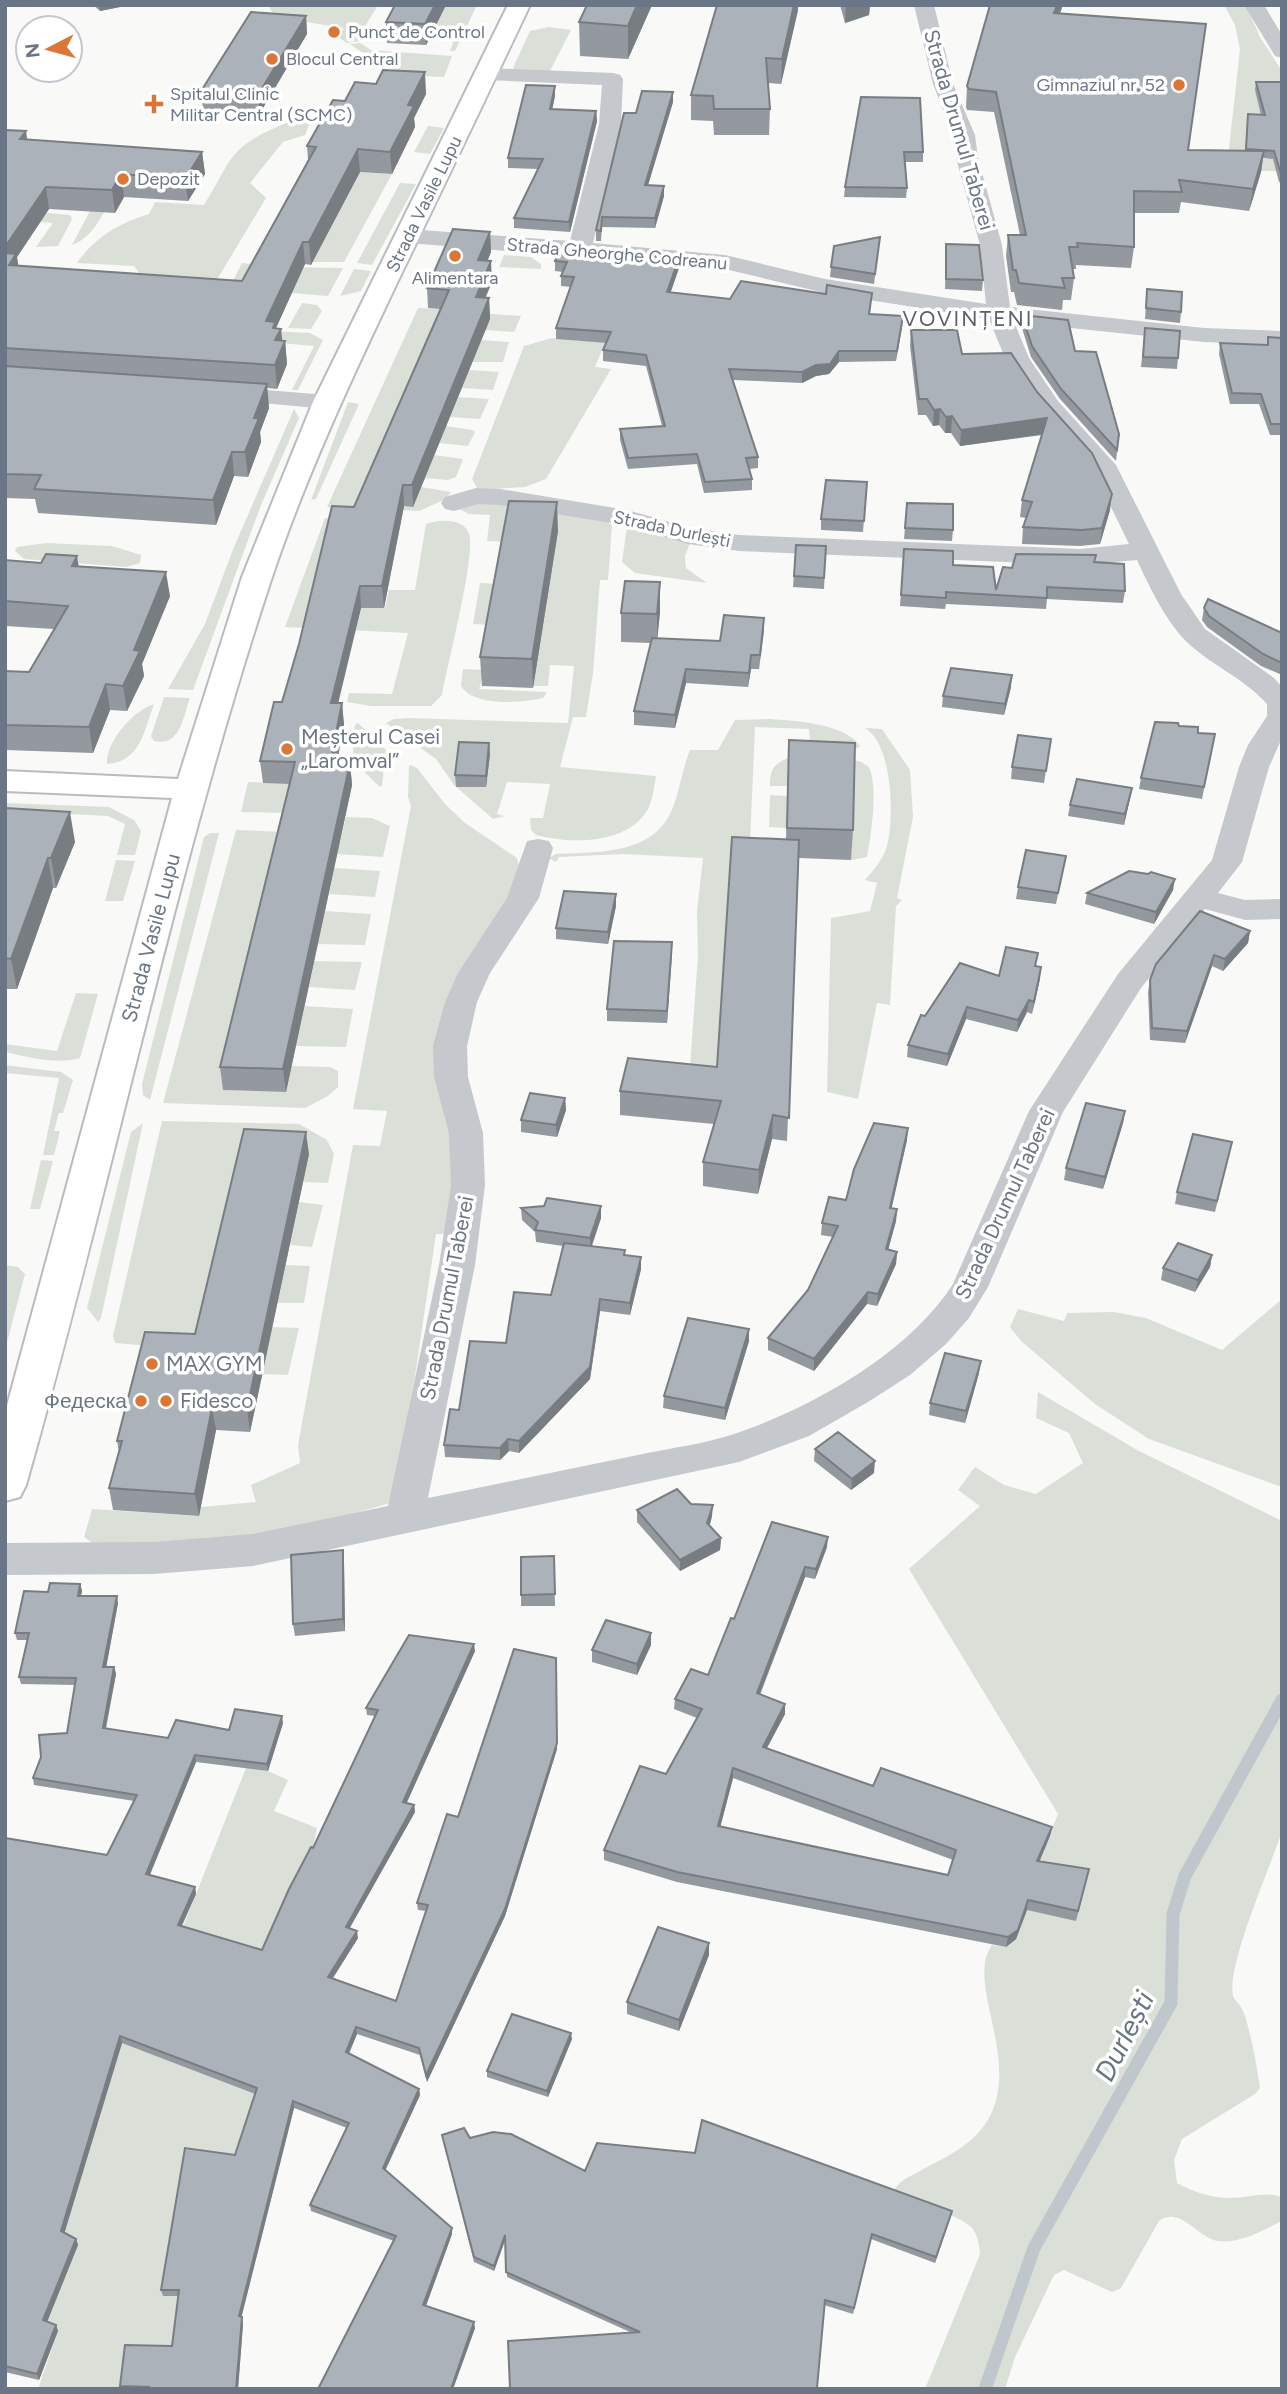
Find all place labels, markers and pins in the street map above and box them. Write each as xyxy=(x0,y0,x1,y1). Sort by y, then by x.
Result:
place label: Punct de Control xyxy=(348,21,485,43)
marker: Punct de Control xyxy=(326,24,342,40)
place label: Blocul Central xyxy=(286,48,398,70)
marker: Blocul Central xyxy=(264,51,280,67)
place label: Gimnaziul nr. 52 xyxy=(1036,74,1165,96)
marker: Gimnaziul nr. 52 xyxy=(1171,77,1187,93)
place label: Spitalul Clinic Militar Central (SCMC) xyxy=(170,83,352,126)
marker: Spitalul Clinic Militar Central (SCMC) xyxy=(144,94,164,114)
place label: Depozit xyxy=(137,168,200,190)
marker: Depozit xyxy=(115,171,131,187)
marker: Alimentara xyxy=(447,248,463,264)
place label: Alimentara xyxy=(412,267,498,289)
place label: Meșterul Casei „Laromval” xyxy=(301,724,440,773)
marker: Meșterul Casei „Laromval” xyxy=(279,741,295,757)
place label: MAX GYM xyxy=(166,1351,262,1376)
marker: MAX GYM xyxy=(144,1356,160,1372)
place label: Федеска xyxy=(44,1388,127,1413)
place label: Fidesco xyxy=(180,1388,253,1413)
marker: Федеска xyxy=(133,1393,149,1409)
marker: Fidesco xyxy=(158,1393,174,1409)

